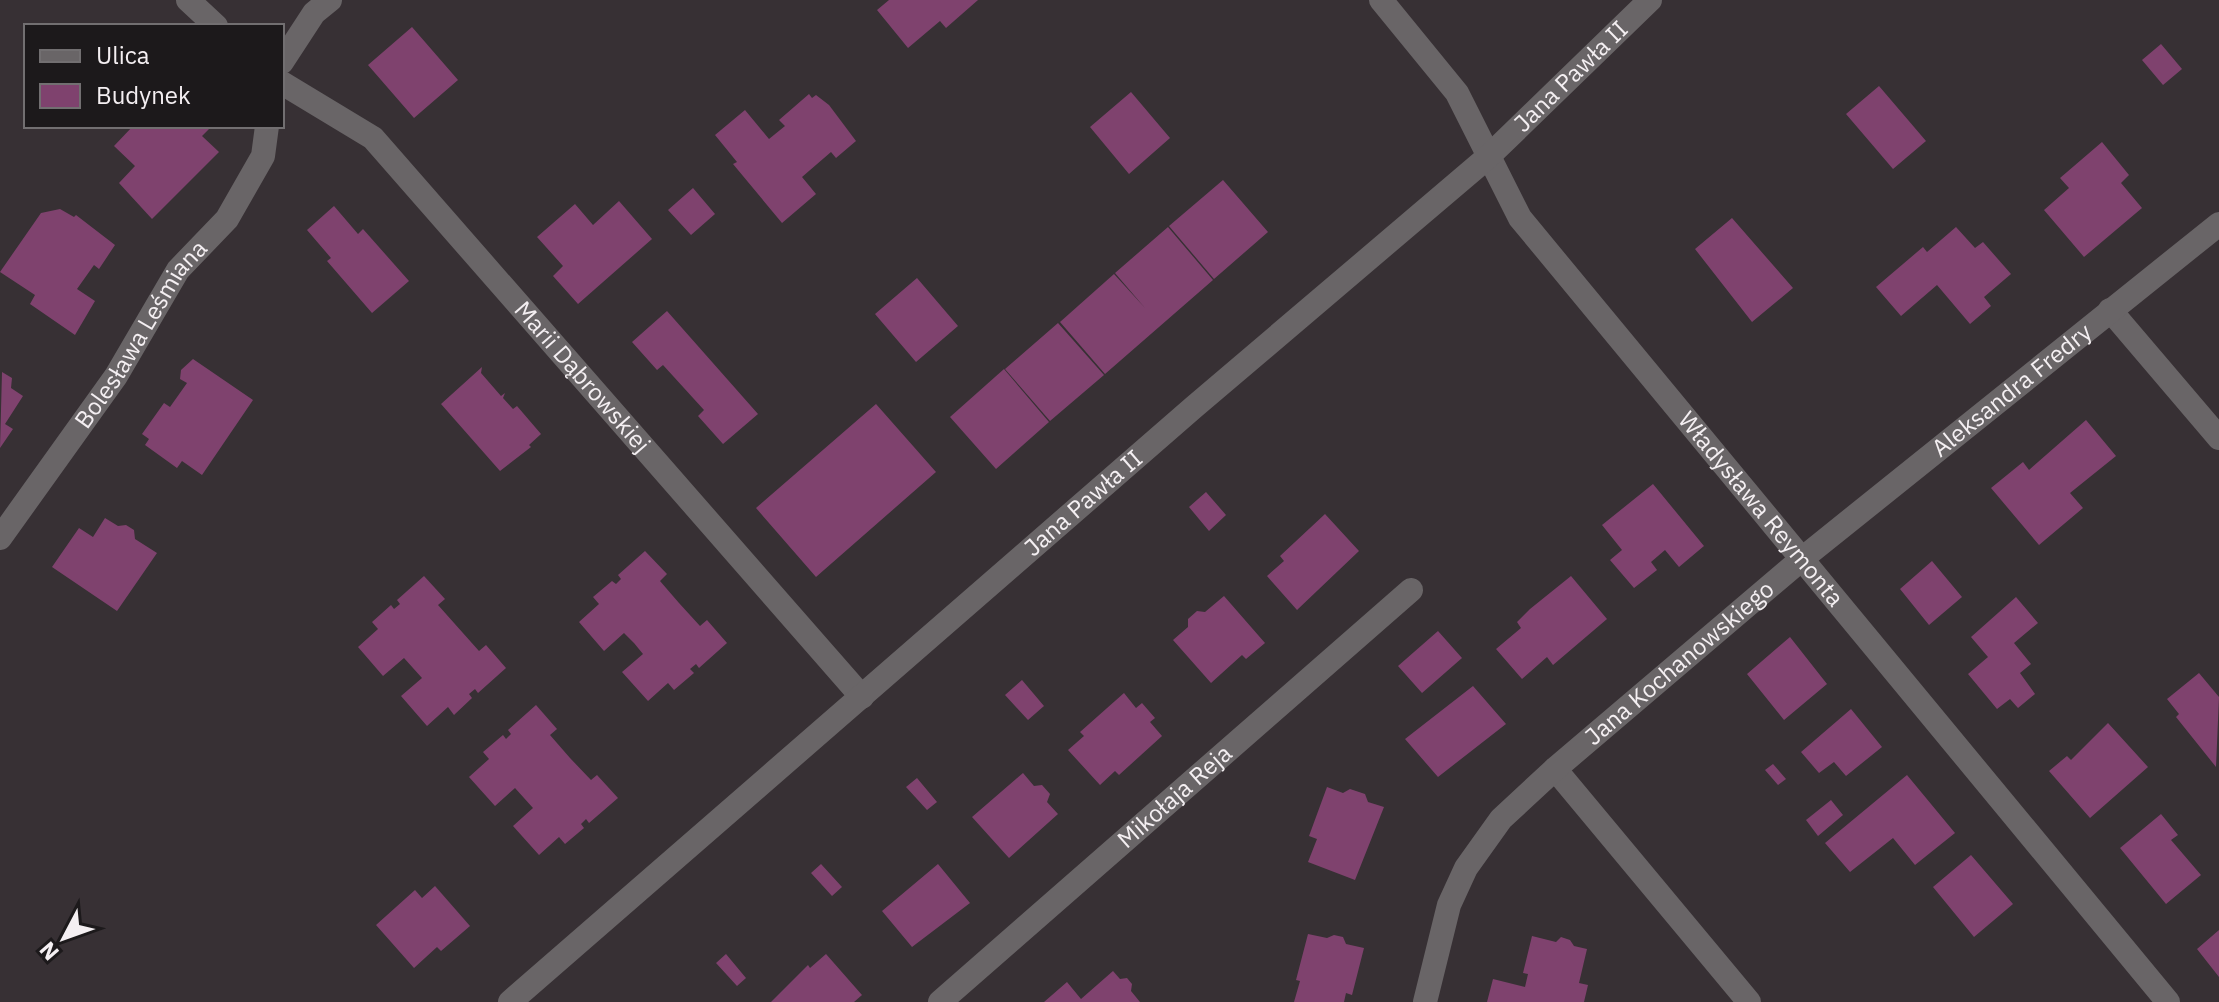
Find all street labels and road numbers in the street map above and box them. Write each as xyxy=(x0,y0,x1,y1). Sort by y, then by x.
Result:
street label: Jana Pawła II xyxy=(1506,13,1634,139)
street label: Bolesława Leśmiana xyxy=(67,232,214,434)
street label: Marii Dąbrowskiej xyxy=(508,294,658,459)
street label: Aleksandra Fredry xyxy=(1925,315,2098,464)
street label: Władysława Reymonta xyxy=(1671,404,1852,613)
street label: Jana Pawła II xyxy=(1017,442,1149,563)
street label: Jana Kochanowskiego xyxy=(1578,573,1780,752)
street label: Mikołaja Reja xyxy=(1110,737,1238,855)

